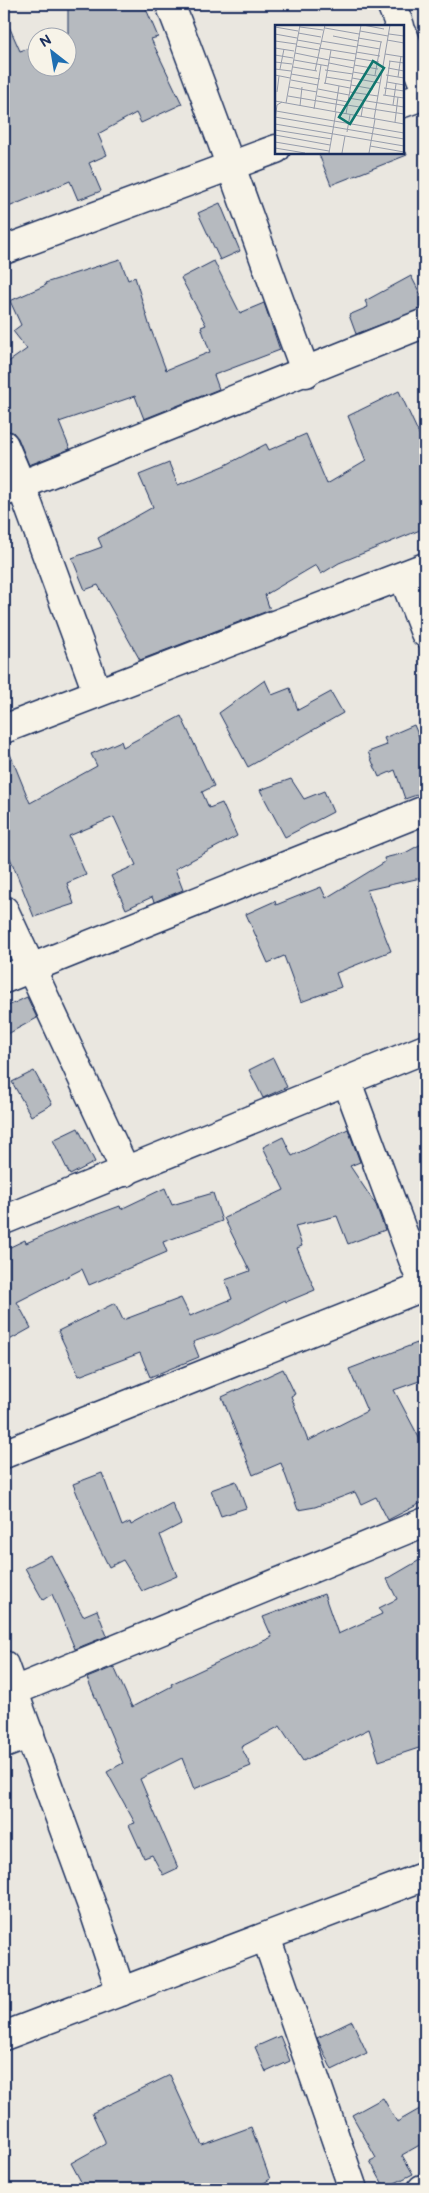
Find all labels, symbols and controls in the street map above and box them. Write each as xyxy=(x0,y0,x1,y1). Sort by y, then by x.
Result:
inset map xyxy=(275,25,404,154)
north arrow xyxy=(28,28,78,78)
text: N xyxy=(37,31,54,51)

